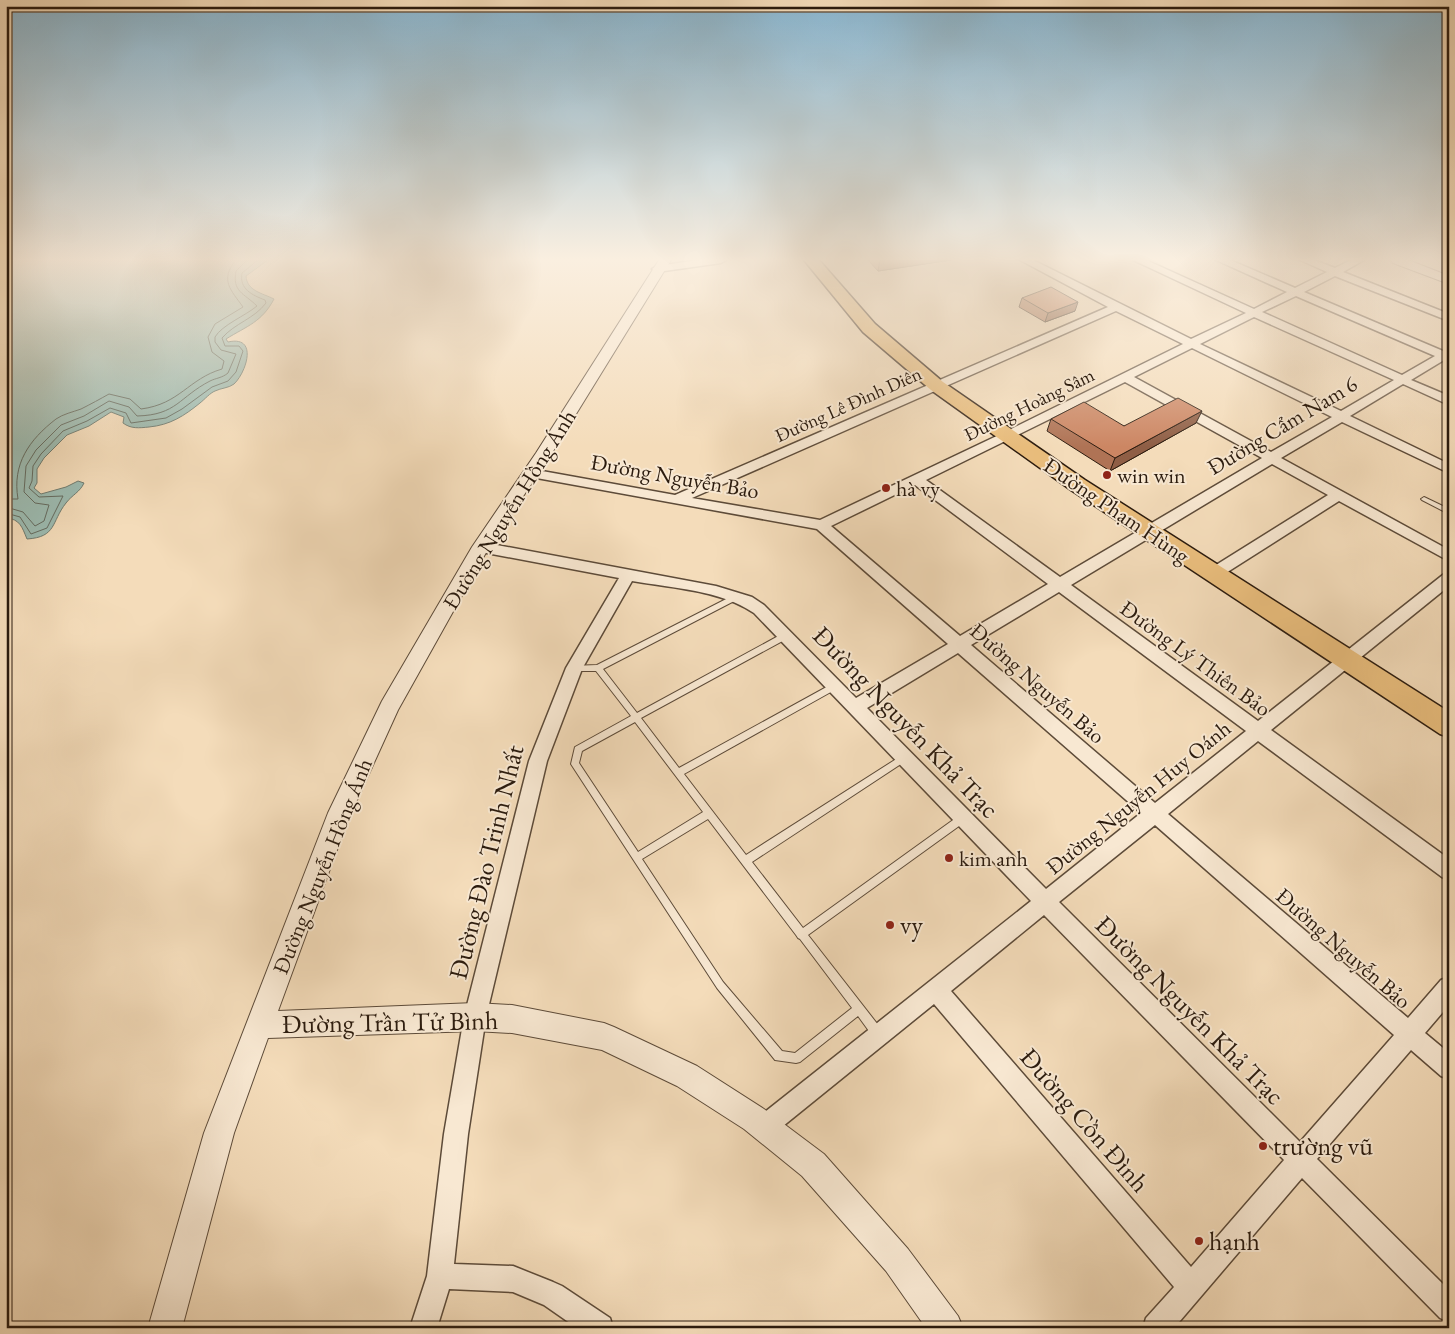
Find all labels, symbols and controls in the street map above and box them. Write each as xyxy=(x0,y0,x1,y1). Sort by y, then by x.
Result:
street label: Đường Lê Đình Diên xyxy=(771,361,925,448)
street label: Đường Hoàng Sâm xyxy=(960,362,1099,447)
street label: Đường Cẩm Nam 6 xyxy=(1202,369,1363,482)
street label: Đường Nguyễn Hồng Ánh xyxy=(436,404,583,615)
street label: Đường Nguyễn Bảo xyxy=(588,447,761,506)
street label: Đường Phạm Hùng xyxy=(1038,451,1196,570)
place label: win win xyxy=(1117,461,1186,490)
marker: win win xyxy=(1101,469,1113,481)
place label: hà vy xyxy=(896,474,940,503)
marker: hà vy xyxy=(880,482,892,494)
street label: Đường Lý Thiên Bảo xyxy=(1114,594,1277,723)
street label: Đường Nguyễn Bảo xyxy=(964,616,1112,750)
street label: Đường Nguyễn Khả Trạc xyxy=(806,619,1006,825)
street label: Đường Nguyễn Huy Oánh xyxy=(1040,714,1237,881)
street label: Đường Đào Trinh Nhất xyxy=(440,741,532,983)
street label: Đường Nguyễn Hồng Ánh xyxy=(266,754,379,978)
place label: kim anh xyxy=(959,844,1028,873)
marker: kim anh xyxy=(943,852,955,864)
street label: Đường Nguyễn Bảo xyxy=(1270,881,1418,1015)
place label: vy xyxy=(900,908,923,942)
street label: Đường Nguyễn Khả Trạc xyxy=(1088,908,1292,1112)
marker: vy xyxy=(884,919,896,931)
street label: Đường Trần Tử Bình xyxy=(282,1003,498,1041)
street label: Đường Cồn Đình xyxy=(1013,1041,1157,1199)
place label: trường vũ xyxy=(1273,1129,1373,1163)
marker: trường vũ xyxy=(1257,1140,1269,1152)
place label: hạnh xyxy=(1209,1224,1260,1258)
marker: hạnh xyxy=(1193,1235,1205,1247)

